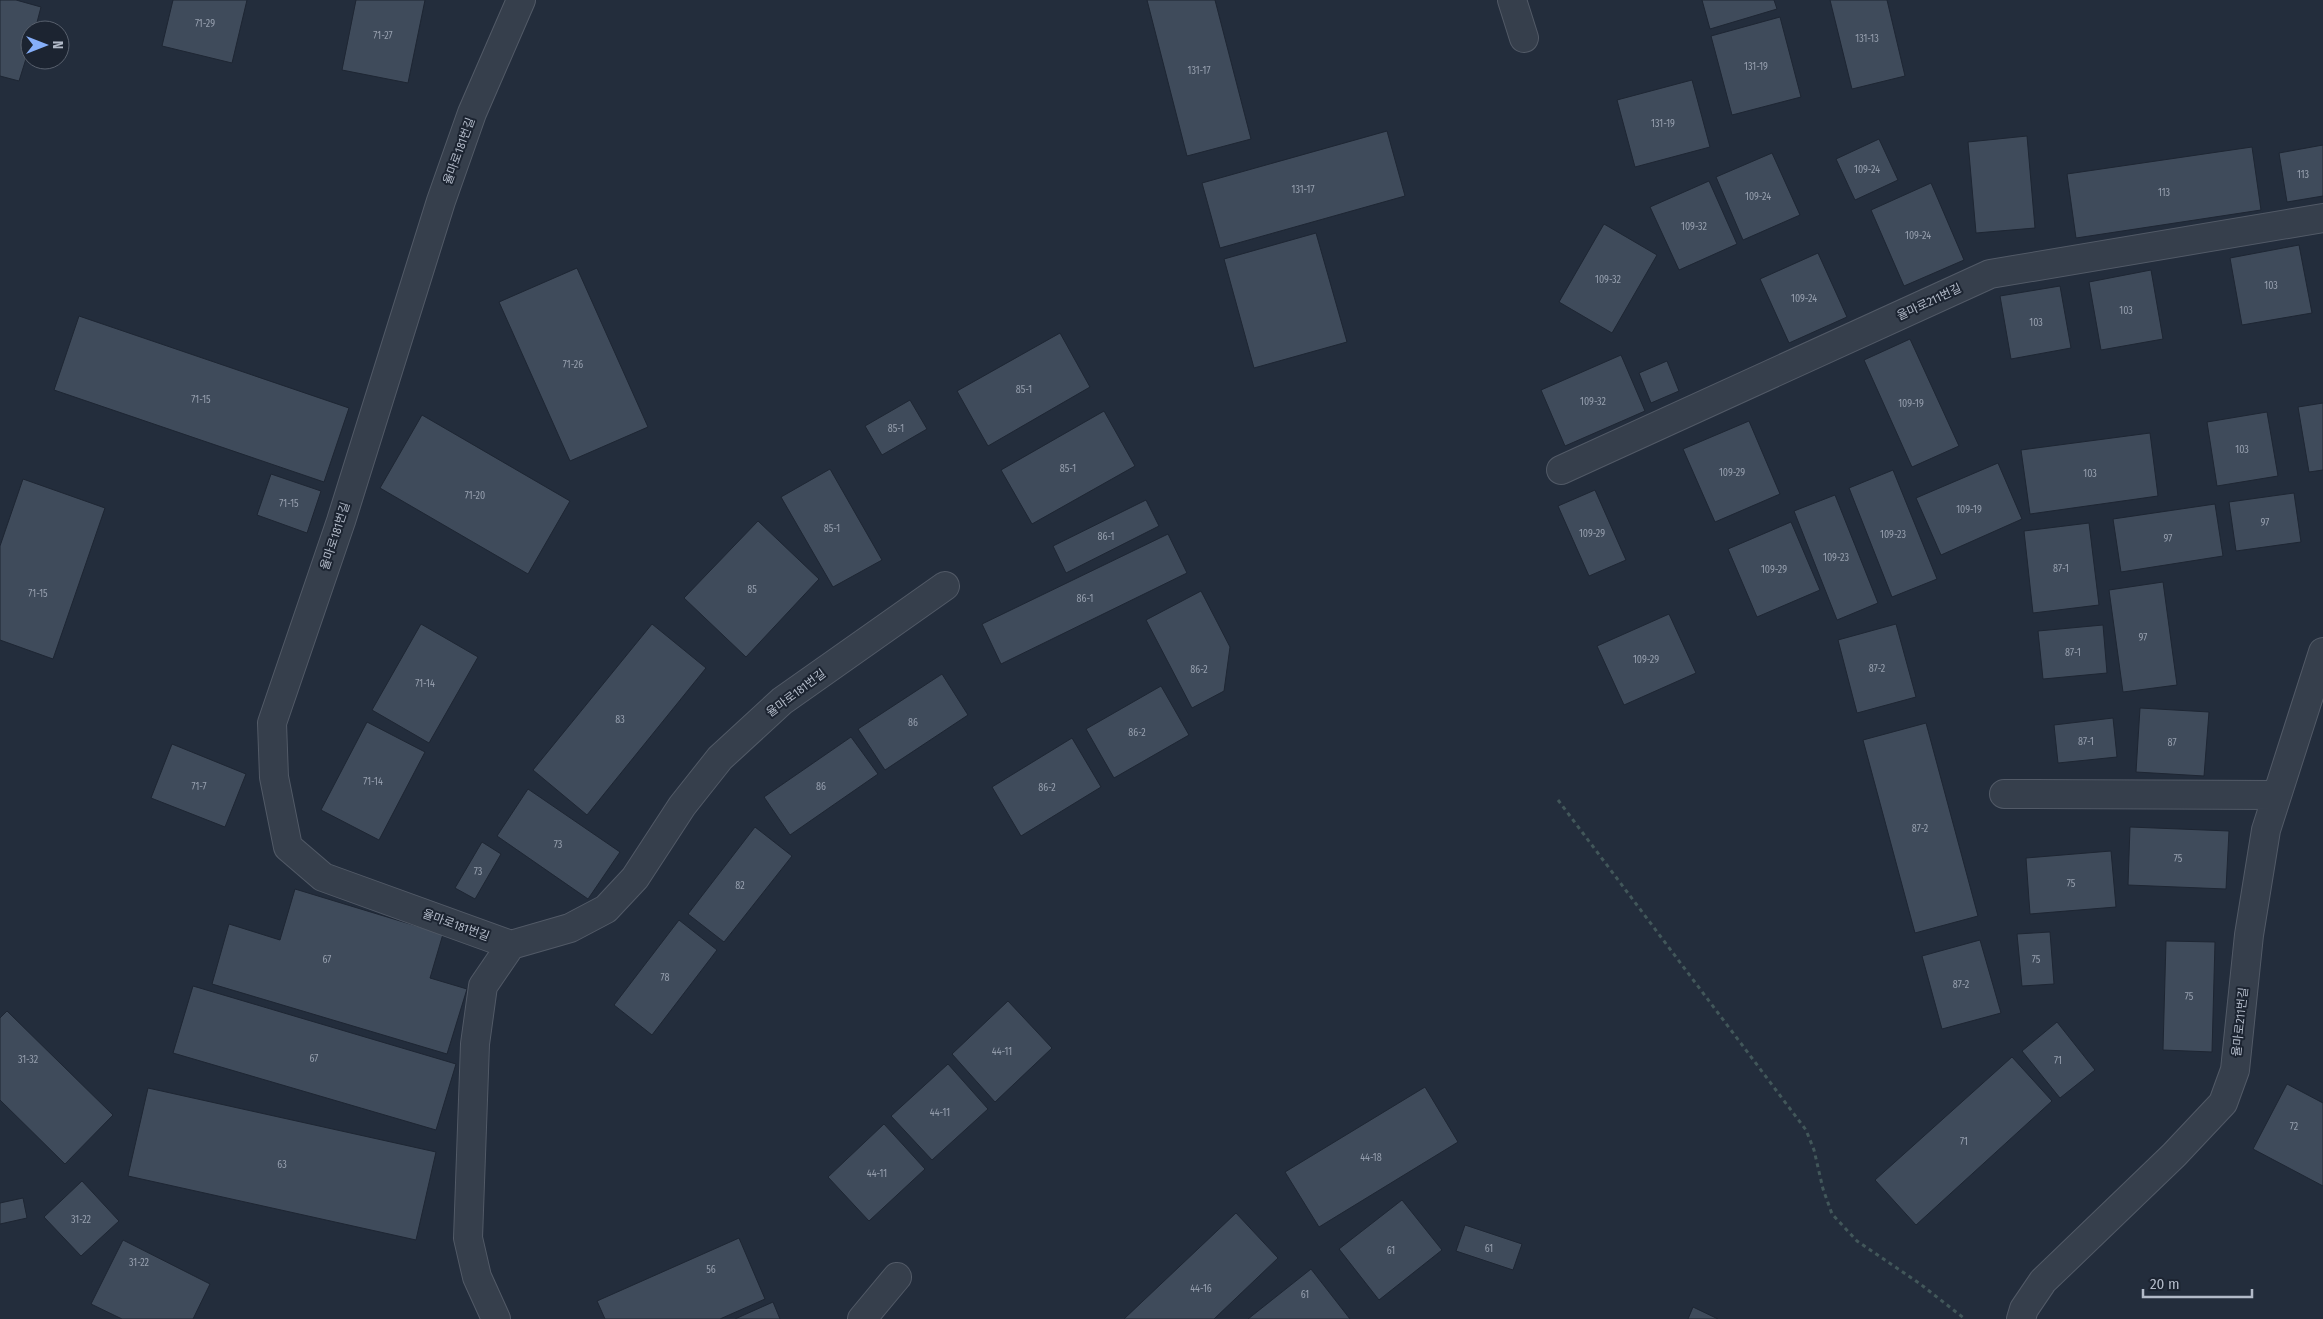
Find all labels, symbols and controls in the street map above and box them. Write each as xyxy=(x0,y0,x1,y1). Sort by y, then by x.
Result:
house number: 71-29 xyxy=(195,18,215,30)
north arrow xyxy=(20,20,70,70)
house number: 71-27 xyxy=(373,30,393,42)
house number: 131-13 xyxy=(1855,33,1879,45)
text: N xyxy=(49,41,66,49)
house number: 131-19 xyxy=(1744,61,1768,73)
house number: 131-17 xyxy=(1187,65,1211,77)
street label: 율마로181번길 xyxy=(440,116,478,186)
house number: 131-19 xyxy=(1651,118,1675,130)
house number: 109-24 xyxy=(1854,164,1880,176)
house number: 113 xyxy=(2297,169,2310,181)
house number: 131-17 xyxy=(1291,184,1315,196)
house number: 113 xyxy=(2158,187,2171,199)
house number: 109-24 xyxy=(1745,191,1771,203)
house number: 109-32 xyxy=(1681,221,1707,233)
house number: 109-24 xyxy=(1905,230,1931,242)
house number: 109-32 xyxy=(1595,274,1621,286)
house number: 103 xyxy=(2264,280,2278,292)
street label: 율마로211번길 xyxy=(1895,281,1963,323)
house number: 109-24 xyxy=(1791,293,1817,305)
house number: 103 xyxy=(2119,305,2133,317)
house number: 103 xyxy=(2029,317,2043,329)
house number: 71-26 xyxy=(563,359,583,371)
house number: 85-1 xyxy=(1016,384,1032,396)
house number: 71-15 xyxy=(191,394,211,406)
house number: 109-32 xyxy=(1580,396,1606,408)
house number: 109-19 xyxy=(1898,398,1924,410)
house number: 85-1 xyxy=(888,423,904,435)
house number: 103 xyxy=(2235,444,2249,456)
house number: 85-1 xyxy=(1060,463,1076,475)
house number: 109-29 xyxy=(1719,467,1745,479)
house number: 103 xyxy=(2083,468,2097,480)
house number: 71-20 xyxy=(465,490,485,502)
house number: 71-15 xyxy=(279,498,299,510)
street label: 율마로181번길 xyxy=(317,500,353,572)
house number: 109-19 xyxy=(1956,504,1982,516)
house number: 97 xyxy=(2261,517,2269,529)
house number: 85-1 xyxy=(824,523,840,535)
house number: 109-29 xyxy=(1579,528,1605,540)
house number: 109-23 xyxy=(1880,529,1906,541)
house number: 86-1 xyxy=(1098,531,1114,543)
house number: 97 xyxy=(2164,533,2172,545)
house number: 109-23 xyxy=(1823,552,1849,564)
house number: 87-1 xyxy=(2053,563,2069,575)
house number: 109-29 xyxy=(1761,564,1787,576)
house number: 85 xyxy=(747,584,757,596)
house number: 71-15 xyxy=(28,588,48,600)
house number: 86-1 xyxy=(1077,593,1093,605)
house number: 97 xyxy=(2139,632,2147,644)
house number: 87-1 xyxy=(2065,647,2081,659)
house number: 109-29 xyxy=(1633,654,1659,666)
house number: 87-2 xyxy=(1869,663,1886,675)
house number: 86-2 xyxy=(1190,664,1208,676)
street label: 율마로181번길 xyxy=(764,666,828,720)
house number: 71-14 xyxy=(415,678,435,690)
house number: 83 xyxy=(615,714,625,726)
house number: 86 xyxy=(908,717,918,729)
house number: 86-2 xyxy=(1128,727,1146,739)
house number: 87-1 xyxy=(2078,736,2094,748)
house number: 87 xyxy=(2168,737,2176,749)
house number: 71-14 xyxy=(363,776,383,788)
house number: 71-7 xyxy=(192,781,206,793)
house number: 86 xyxy=(816,781,826,793)
house number: 86-2 xyxy=(1038,782,1056,794)
house number: 87-2 xyxy=(1912,823,1929,835)
house number: 73 xyxy=(554,839,563,851)
house number: 75 xyxy=(2174,853,2183,865)
house number: 73 xyxy=(474,866,483,878)
house number: 75 xyxy=(2067,878,2076,890)
house number: 82 xyxy=(735,880,745,892)
street label: 율마로181번길 xyxy=(421,906,491,944)
house number: 67 xyxy=(323,954,331,966)
house number: 75 xyxy=(2032,954,2041,966)
house number: 78 xyxy=(661,972,669,984)
house number: 87-2 xyxy=(1953,979,1970,991)
street label: 율마로211번길 xyxy=(2229,987,2251,1057)
house number: 75 xyxy=(2185,991,2194,1003)
house number: 44-11 xyxy=(992,1046,1012,1058)
house number: 67 xyxy=(310,1053,318,1065)
house number: 31-32 xyxy=(18,1054,39,1066)
house number: 71 xyxy=(2054,1055,2062,1067)
house number: 44-11 xyxy=(930,1107,950,1119)
house number: 72 xyxy=(2290,1121,2299,1133)
house number: 71 xyxy=(1960,1136,1968,1148)
house number: 44-18 xyxy=(1360,1152,1382,1164)
house number: 63 xyxy=(277,1159,287,1171)
house number: 44-11 xyxy=(867,1168,887,1180)
house number: 31-22 xyxy=(71,1214,92,1226)
house number: 61 xyxy=(1485,1243,1493,1255)
house number: 61 xyxy=(1387,1245,1395,1257)
house number: 31-22 xyxy=(129,1257,150,1269)
house number: 56 xyxy=(706,1264,716,1276)
scale bar xyxy=(2143,1266,2252,1298)
text: 20 m xyxy=(2150,1275,2180,1293)
house number: 44-16 xyxy=(1190,1283,1212,1295)
house number: 61 xyxy=(1301,1289,1309,1301)

